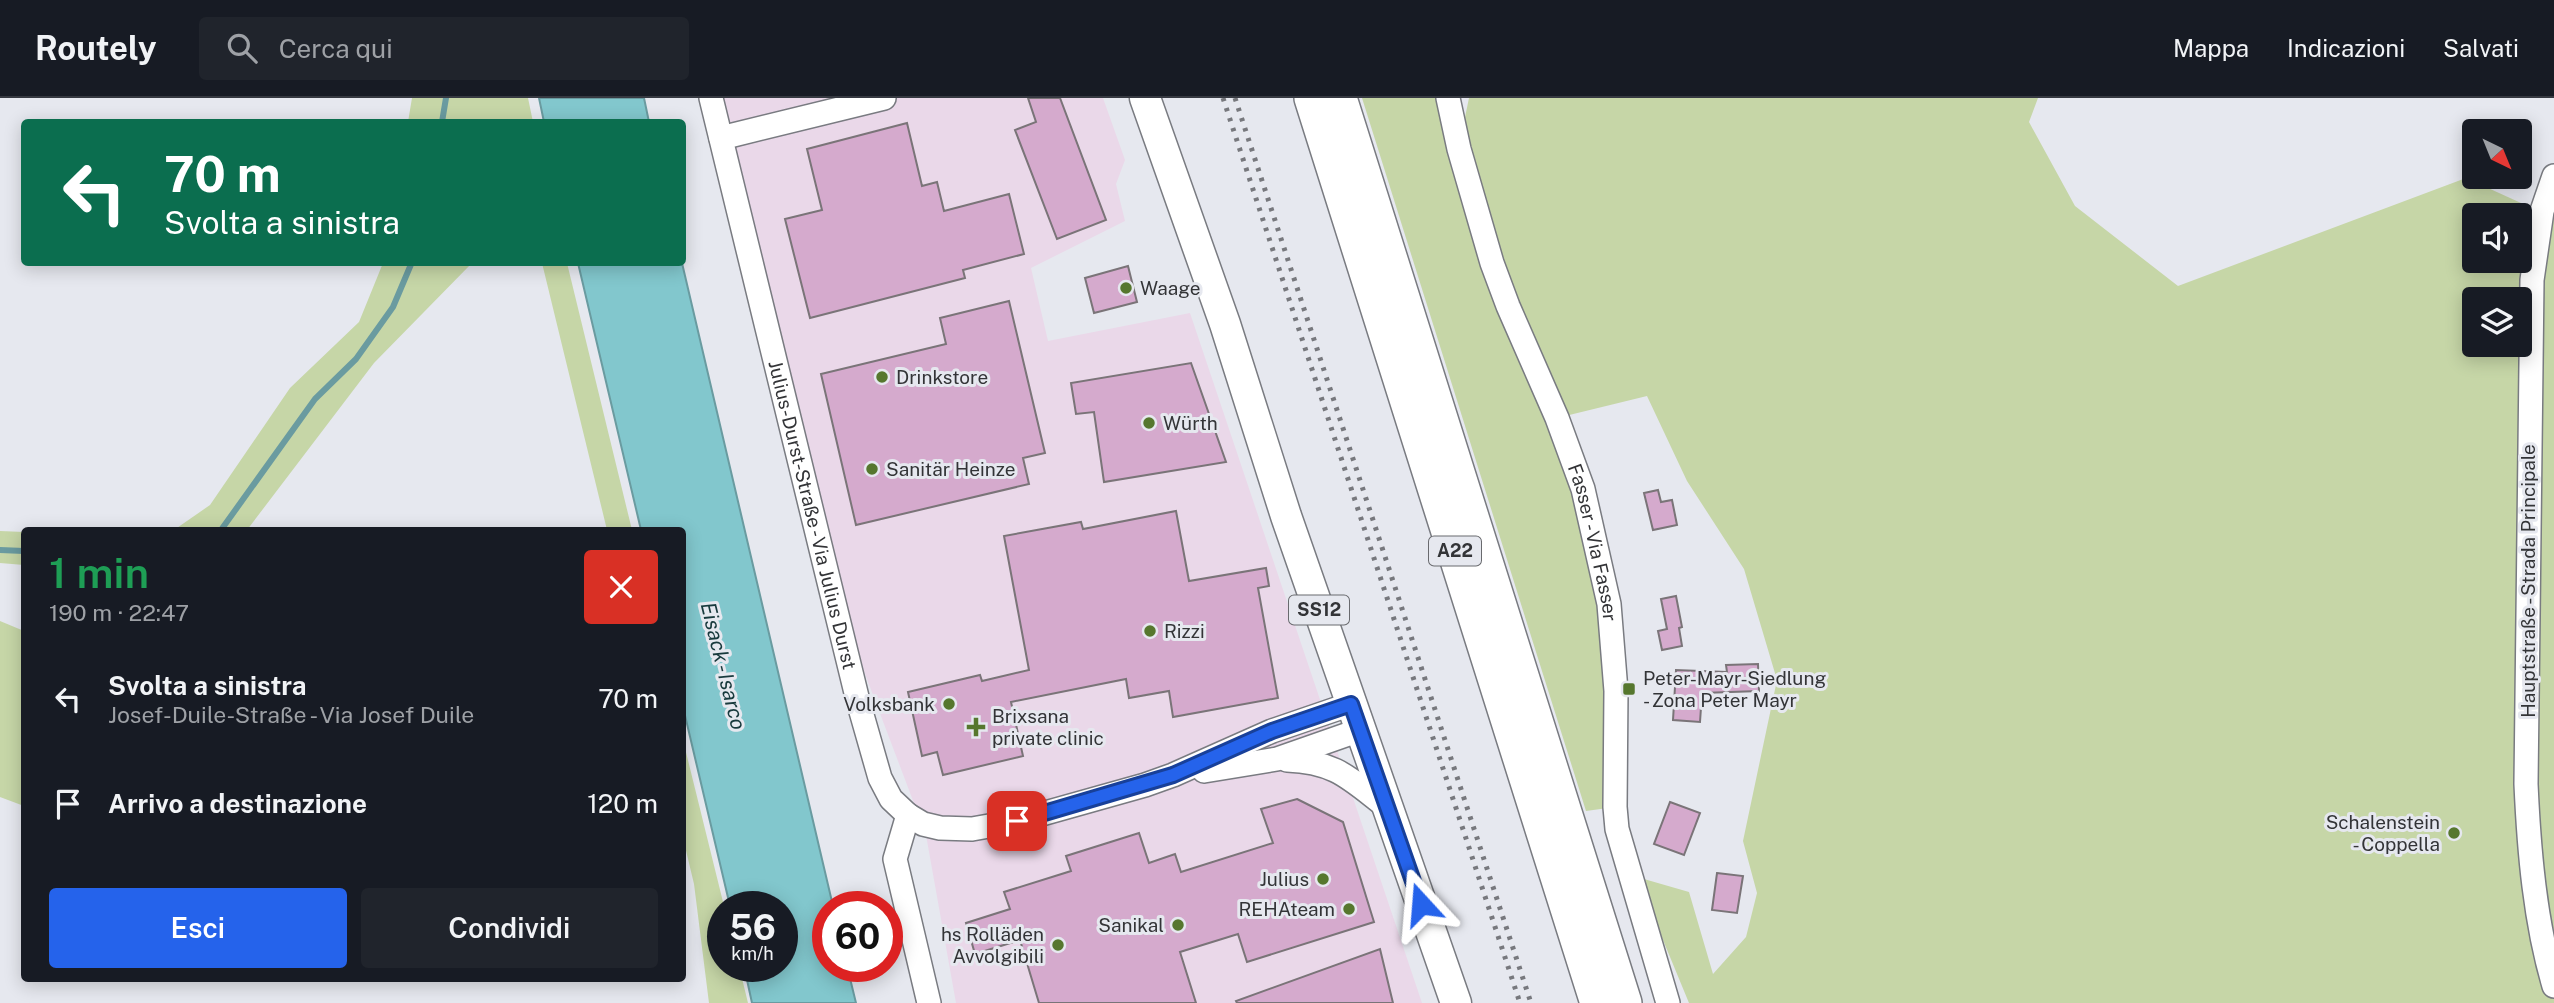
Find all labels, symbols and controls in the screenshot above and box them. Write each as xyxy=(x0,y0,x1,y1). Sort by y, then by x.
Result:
search box xyxy=(199,17,689,80)
text: Routely xyxy=(35,29,157,67)
icon: search xyxy=(223,29,261,67)
text: Cerca qui xyxy=(279,33,393,64)
text: Mappa xyxy=(2173,34,2249,62)
text: Indicazioni xyxy=(2287,34,2405,62)
text: Salvati xyxy=(2443,34,2519,62)
north arrow xyxy=(2462,119,2532,189)
map controls xyxy=(2462,119,2532,357)
text: 70 m xyxy=(164,145,281,203)
icon: left xyxy=(49,147,140,238)
button: sound xyxy=(2462,203,2532,273)
text: Svolta a sinistra xyxy=(164,204,400,241)
place label: Waage xyxy=(1140,277,1201,299)
marker: Waage xyxy=(1118,280,1134,296)
button: layers xyxy=(2462,287,2532,357)
street label: Julius-Durst-Straße - Via Julius Durst xyxy=(764,358,861,672)
place label: Drinkstore xyxy=(896,366,988,388)
marker: Drinkstore xyxy=(874,369,890,385)
place label: Würth xyxy=(1163,412,1218,434)
marker: Würth xyxy=(1141,415,1157,431)
street label: Hauptstraße - Strada Principale xyxy=(2517,444,2539,718)
place label: Sanitär Heinze xyxy=(886,458,1016,480)
marker: Sanitär Heinze xyxy=(864,461,880,477)
street label: Fasser - Via Fasser xyxy=(1564,461,1621,622)
road number: A22 xyxy=(1429,536,1481,565)
text: 1 min xyxy=(49,548,149,597)
button: close xyxy=(584,550,658,624)
road number: SS12 xyxy=(1289,596,1349,624)
text: 190 m · 22:47 xyxy=(49,599,189,626)
water label: Eisack - Isarco xyxy=(696,599,751,732)
place label: Rizzi xyxy=(1164,620,1205,642)
marker: Rizzi xyxy=(1142,623,1158,639)
place label: Peter-Mayr-Siedlung - Zona Peter Mayr xyxy=(1643,667,1826,711)
text: Svolta a sinistra xyxy=(108,670,306,701)
icon: left xyxy=(49,680,87,718)
marker: Peter-Mayr-Siedlung - Zona Peter Mayr xyxy=(1621,681,1637,697)
text: 70 m xyxy=(598,683,658,714)
place label: Volksbank xyxy=(843,693,935,715)
marker: Volksbank xyxy=(941,696,957,712)
text: Josef-Duile-Straße - Via Josef Duile xyxy=(108,701,474,728)
place label: Brixsana private clinic xyxy=(992,705,1104,749)
marker: Brixsana private clinic xyxy=(966,717,986,737)
icon: arrive xyxy=(49,785,87,823)
text: Arrivo a destinazione xyxy=(108,788,367,819)
text: 120 m xyxy=(587,788,658,819)
pin xyxy=(987,791,1047,851)
icon: arrive xyxy=(998,802,1036,840)
place label: Schalenstein - Coppella xyxy=(2326,811,2440,855)
marker: Schalenstein - Coppella xyxy=(2446,825,2462,841)
position arrow xyxy=(1384,867,1458,941)
place label: Julius xyxy=(1259,868,1309,890)
marker: Julius xyxy=(1315,871,1331,887)
button: Esci xyxy=(49,888,347,968)
button: Condividi xyxy=(361,888,658,968)
speed limit sign: 60 xyxy=(812,891,903,982)
place label: REHAteam xyxy=(1239,898,1335,920)
marker: REHAteam xyxy=(1341,901,1357,917)
text: 56 xyxy=(729,907,776,948)
place label: Sanikal xyxy=(1098,914,1164,936)
marker: Sanikal xyxy=(1170,917,1186,933)
place label: hs Rolläden Avvolgibili xyxy=(941,923,1044,967)
marker: hs Rolläden Avvolgibili xyxy=(1050,937,1066,953)
text: km/h xyxy=(731,943,774,964)

